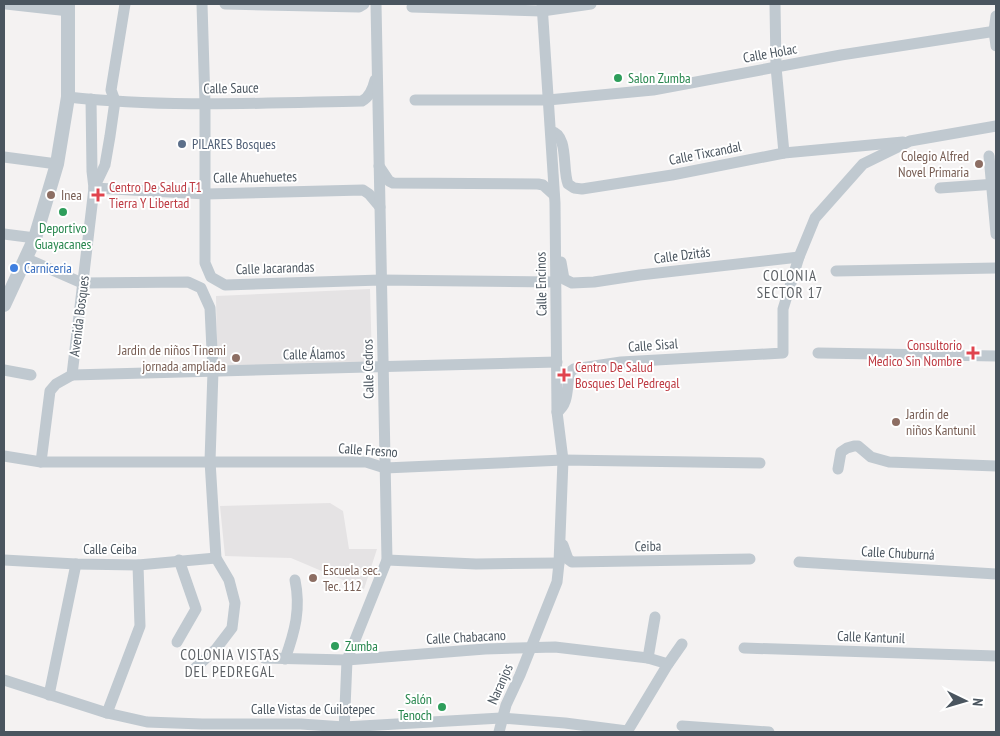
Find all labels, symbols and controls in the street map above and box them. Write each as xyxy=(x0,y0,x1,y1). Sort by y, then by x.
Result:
street label: Calle Holac xyxy=(742,39,798,67)
place label: Salon Zumba xyxy=(628,69,691,87)
marker: Salon Zumba xyxy=(612,72,624,84)
street label: Calle Sauce xyxy=(203,79,259,97)
place label: PILARES Bosques xyxy=(192,135,276,153)
street label: Calle Tixcandal xyxy=(667,137,743,169)
marker: PILARES Bosques xyxy=(176,138,188,150)
place label: Colegio Alfred Novel Primaria xyxy=(898,147,969,181)
marker: Colegio Alfred Novel Primaria xyxy=(973,158,985,170)
street label: Calle Ahuehuetes xyxy=(213,167,297,187)
place label: Centro De Salud T1 Tierra Y Libertad xyxy=(109,178,202,212)
place label: Inea xyxy=(61,186,82,204)
marker: Centro De Salud T1 Tierra Y Libertad xyxy=(91,188,105,202)
marker: Inea xyxy=(45,189,57,201)
marker: Deportivo Guayacanes xyxy=(57,206,69,218)
place label: Deportivo Guayacanes xyxy=(35,219,92,253)
street label: Calle Dzitás xyxy=(653,243,711,267)
street label: Calle Encinos xyxy=(531,251,551,316)
street label: Calle Jacarandas xyxy=(235,258,315,278)
place label: Carniceria xyxy=(24,259,72,277)
marker: Carniceria xyxy=(8,262,20,274)
district label: COLONIA SECTOR 17 xyxy=(757,266,823,302)
street label: Avenida Bosques xyxy=(65,274,93,357)
street label: Calle Sisal xyxy=(628,334,679,356)
place label: Consultorio Medico Sin Nombre xyxy=(868,336,962,370)
street label: Calle Cedros xyxy=(358,339,378,399)
place label: Jardin de niños Tinemi jornada ampliada xyxy=(117,341,226,375)
street label: Calle Álamos xyxy=(283,344,345,364)
marker: Consultorio Medico Sin Nombre xyxy=(966,346,980,360)
marker: Jardin de niños Tinemi jornada ampliada xyxy=(230,352,242,364)
place label: Centro De Salud Bosques Del Pedregal xyxy=(575,358,680,392)
marker: Centro De Salud Bosques Del Pedregal xyxy=(557,368,571,382)
place label: Jardin de niños Kantunil xyxy=(905,405,977,439)
marker: Jardin de niños Kantunil xyxy=(890,416,902,428)
street label: Calle Fresno xyxy=(338,439,398,461)
street label: Ceiba xyxy=(635,537,661,555)
street label: Calle Ceiba xyxy=(83,540,137,558)
street label: Calle Chuburná xyxy=(861,542,935,564)
place label: Escuela sec. Tec. 112 xyxy=(323,561,380,595)
marker: Escuela sec. Tec. 112 xyxy=(307,572,319,584)
street label: Calle Chabacano xyxy=(426,626,506,648)
street label: Calle Kantunil xyxy=(837,627,906,647)
place label: Zumba xyxy=(345,637,378,655)
marker: Zumba xyxy=(329,640,341,652)
district label: COLONIA VISTAS DEL PEDREGAL xyxy=(180,645,280,681)
street label: Naranjos xyxy=(483,661,517,707)
north arrow xyxy=(940,676,990,726)
place label: Salón Tenoch xyxy=(398,690,432,724)
text: N xyxy=(969,698,987,707)
street label: Calle Vistas de Cuilotepec xyxy=(251,700,375,718)
marker: Salón Tenoch xyxy=(436,701,448,713)

